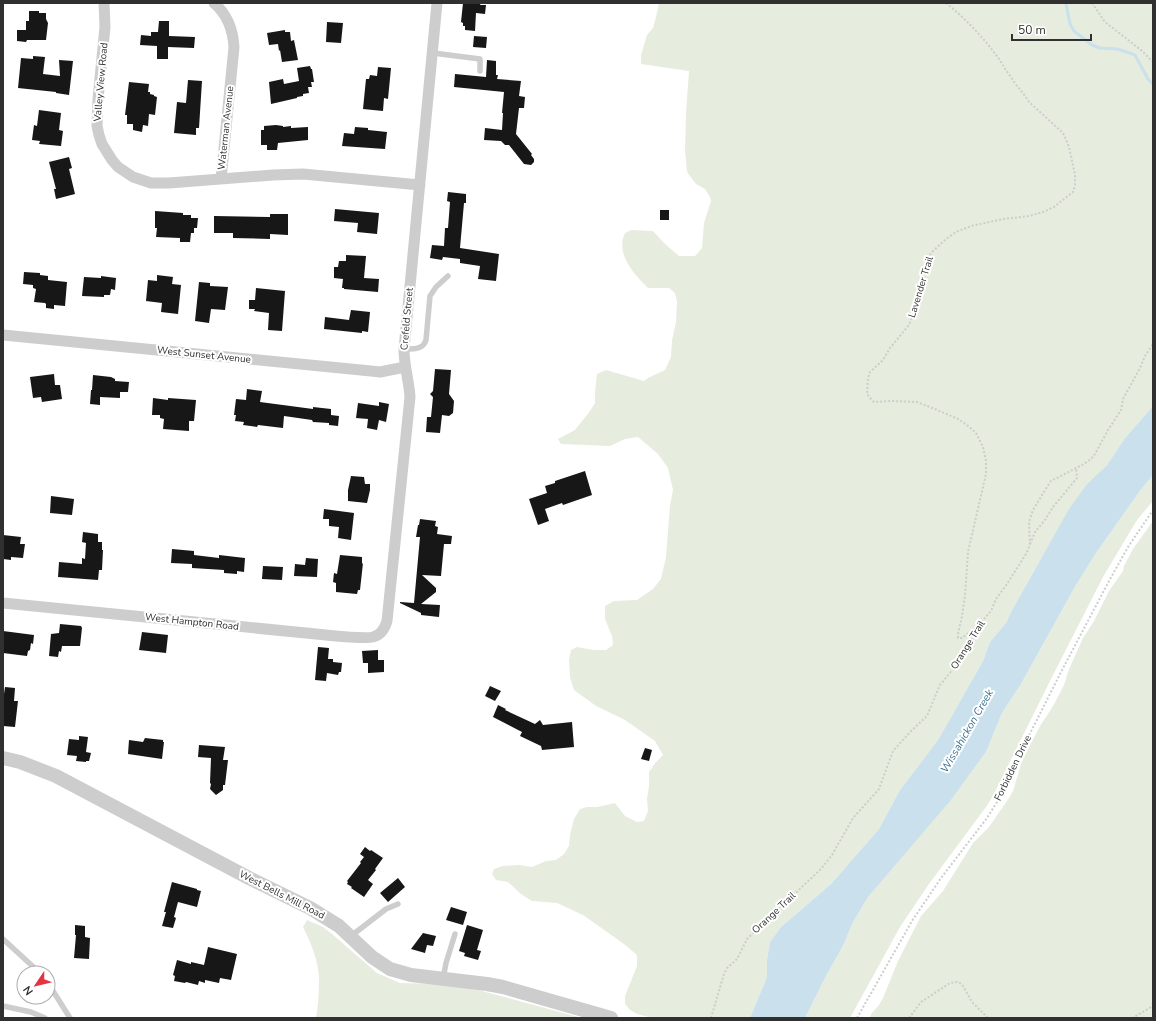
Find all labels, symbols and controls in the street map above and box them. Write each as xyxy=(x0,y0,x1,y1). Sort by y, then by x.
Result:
scale bar xyxy=(1012,16,1091,42)
text: 50 m xyxy=(1018,22,1046,38)
street label: Valley View Road xyxy=(90,42,111,123)
street label: Waterman Avenue xyxy=(215,85,237,171)
street label: Lavender Trail xyxy=(905,255,937,319)
street label: Crefeld Street xyxy=(397,287,417,351)
street label: West Sunset Avenue xyxy=(156,343,252,367)
street label: West Hampton Road xyxy=(144,610,240,634)
street label: Orange Trail xyxy=(947,618,989,672)
water label: Wissahickon Creek xyxy=(937,686,997,775)
street label: Forbidden Drive xyxy=(991,733,1035,803)
street label: West Bells Mill Road xyxy=(237,867,327,923)
street label: Orange Trail xyxy=(749,889,799,937)
north arrow xyxy=(16,965,56,1005)
text: N xyxy=(20,983,37,998)

